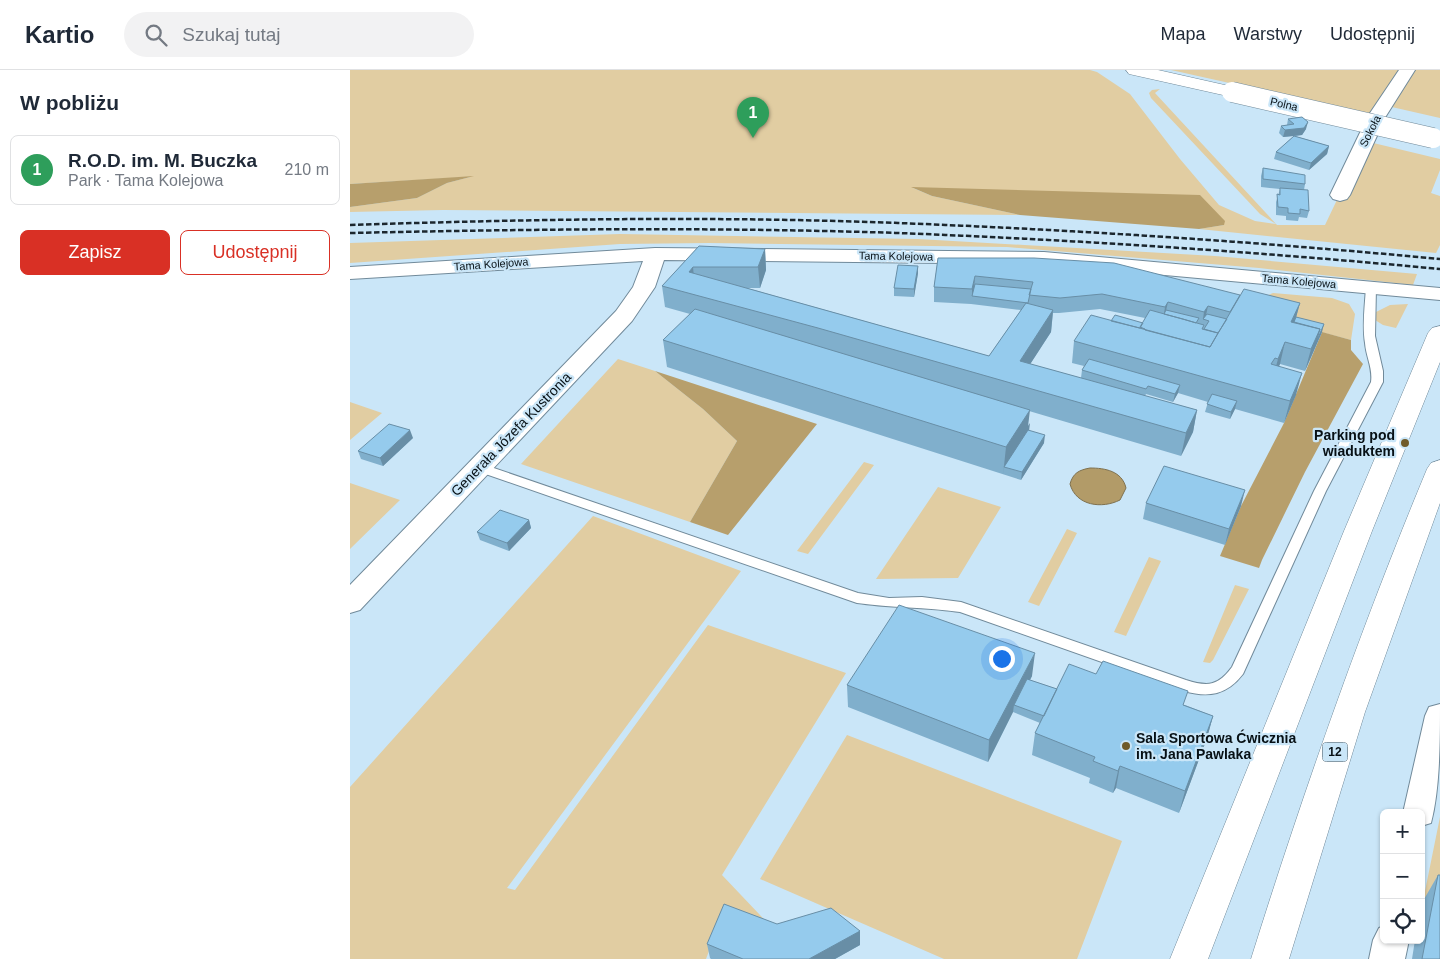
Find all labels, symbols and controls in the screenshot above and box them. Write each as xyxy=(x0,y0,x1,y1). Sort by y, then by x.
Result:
search box xyxy=(124,12,474,57)
text: Kartio xyxy=(25,21,94,48)
icon: search xyxy=(142,21,170,49)
text: Szukaj tutaj xyxy=(182,24,281,45)
text: Mapa xyxy=(1161,24,1206,44)
text: Warstwy xyxy=(1234,24,1302,44)
text: Udostępnij xyxy=(1330,24,1415,44)
text: W pobliżu xyxy=(20,91,119,114)
street label: Polna xyxy=(1269,95,1300,113)
pin: 1 xyxy=(737,97,769,138)
street label: Sokoła xyxy=(1357,113,1383,149)
text: R.O.D. im. M. Buczka xyxy=(68,150,257,171)
text: 1 xyxy=(33,161,41,178)
text: 210 m xyxy=(285,161,329,178)
text: Park · Tama Kolejowa xyxy=(68,172,223,189)
button: Zapisz xyxy=(20,230,170,275)
button: Udostępnij xyxy=(180,230,330,275)
street label: Tama Kolejowa xyxy=(859,249,934,263)
street label: Tama Kolejowa xyxy=(453,255,530,273)
street label: Tama Kolejowa xyxy=(1261,272,1338,290)
street label: Generała Józefa Kustronia xyxy=(448,369,574,499)
place label: Parking pod wiaduktem xyxy=(1314,427,1395,459)
marker: Parking pod wiaduktem xyxy=(1399,437,1411,449)
your location xyxy=(989,646,1015,672)
place label: Sala Sportowa Ćwicznia im. Jana Pawlaka xyxy=(1136,729,1296,762)
marker: Sala Sportowa Ćwicznia im. Jana Pawlaka xyxy=(1120,740,1132,752)
road number: 12 xyxy=(1322,742,1348,762)
map controls xyxy=(1380,809,1425,944)
button: + xyxy=(1380,809,1425,854)
button: − xyxy=(1380,854,1425,899)
button: locate xyxy=(1380,899,1425,944)

